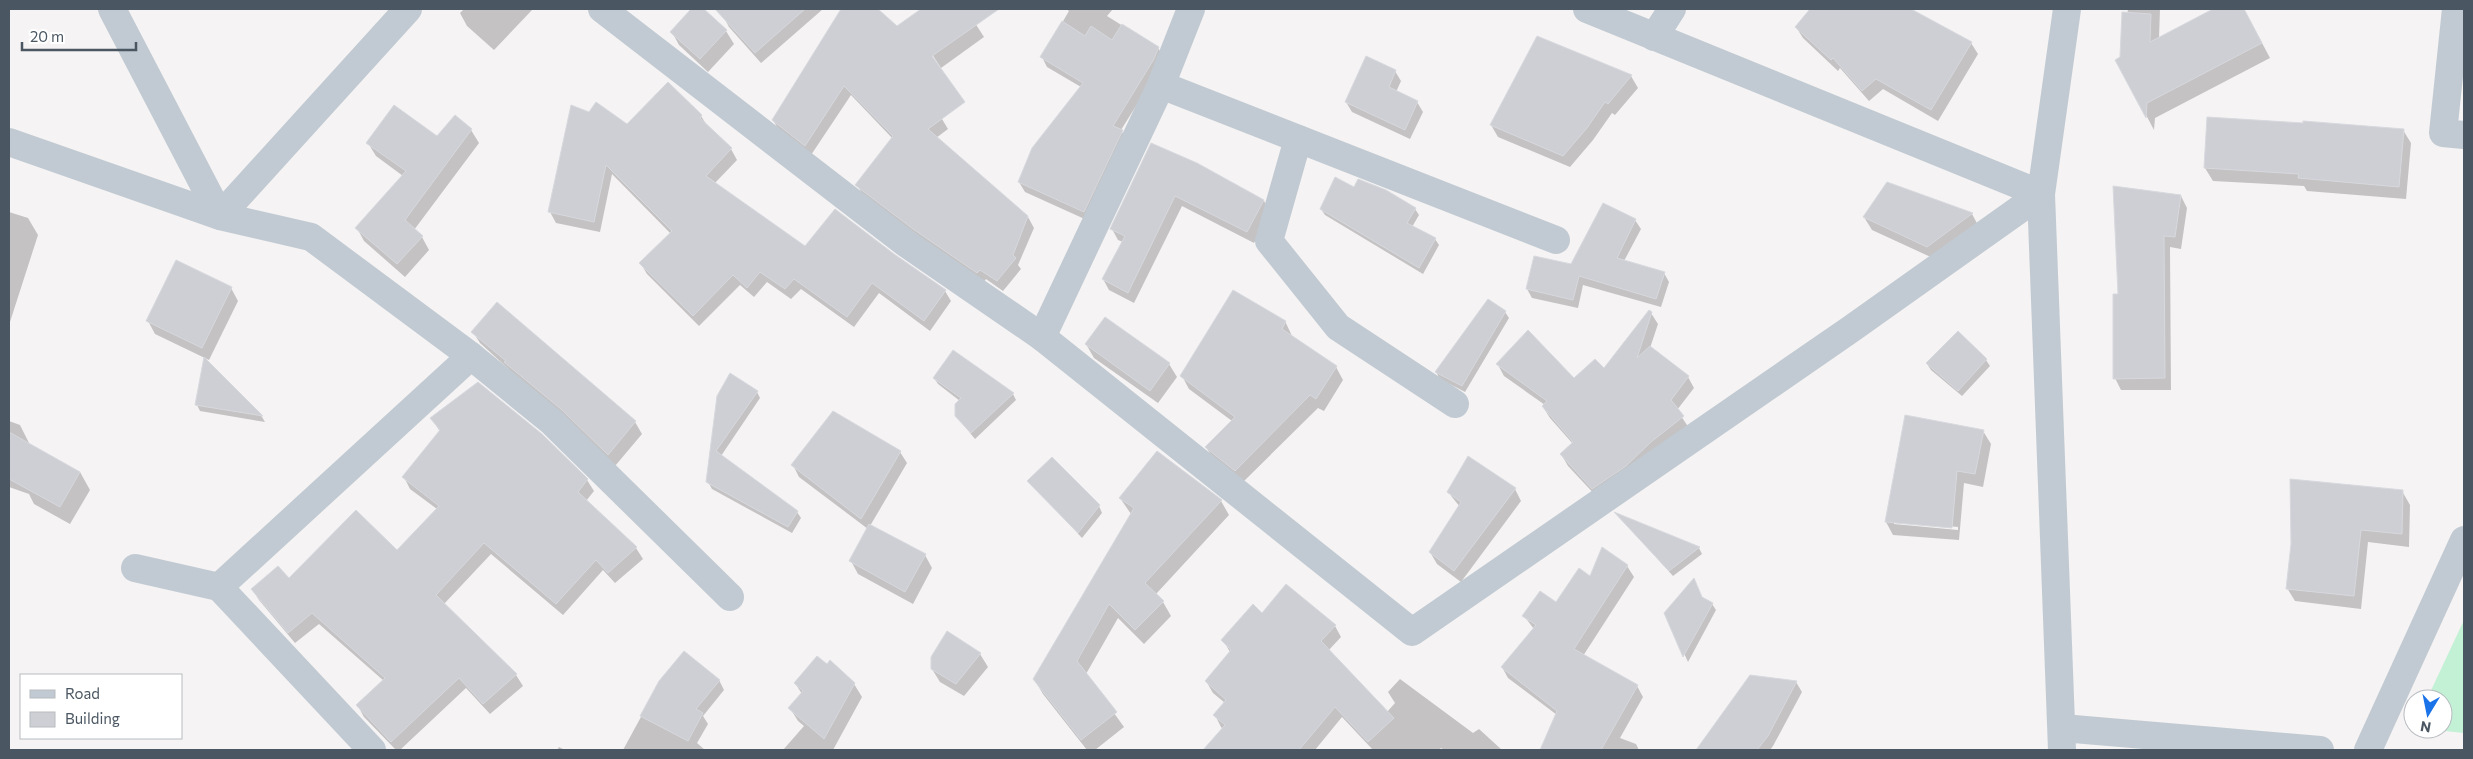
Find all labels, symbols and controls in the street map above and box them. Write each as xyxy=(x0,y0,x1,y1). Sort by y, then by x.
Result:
scale bar xyxy=(22,20,136,52)
text: 20 m xyxy=(30,27,64,45)
legend xyxy=(20,674,182,739)
text: Road xyxy=(65,684,100,702)
north arrow xyxy=(2403,689,2453,739)
text: Building xyxy=(65,709,120,727)
text: N xyxy=(2419,718,2432,737)

